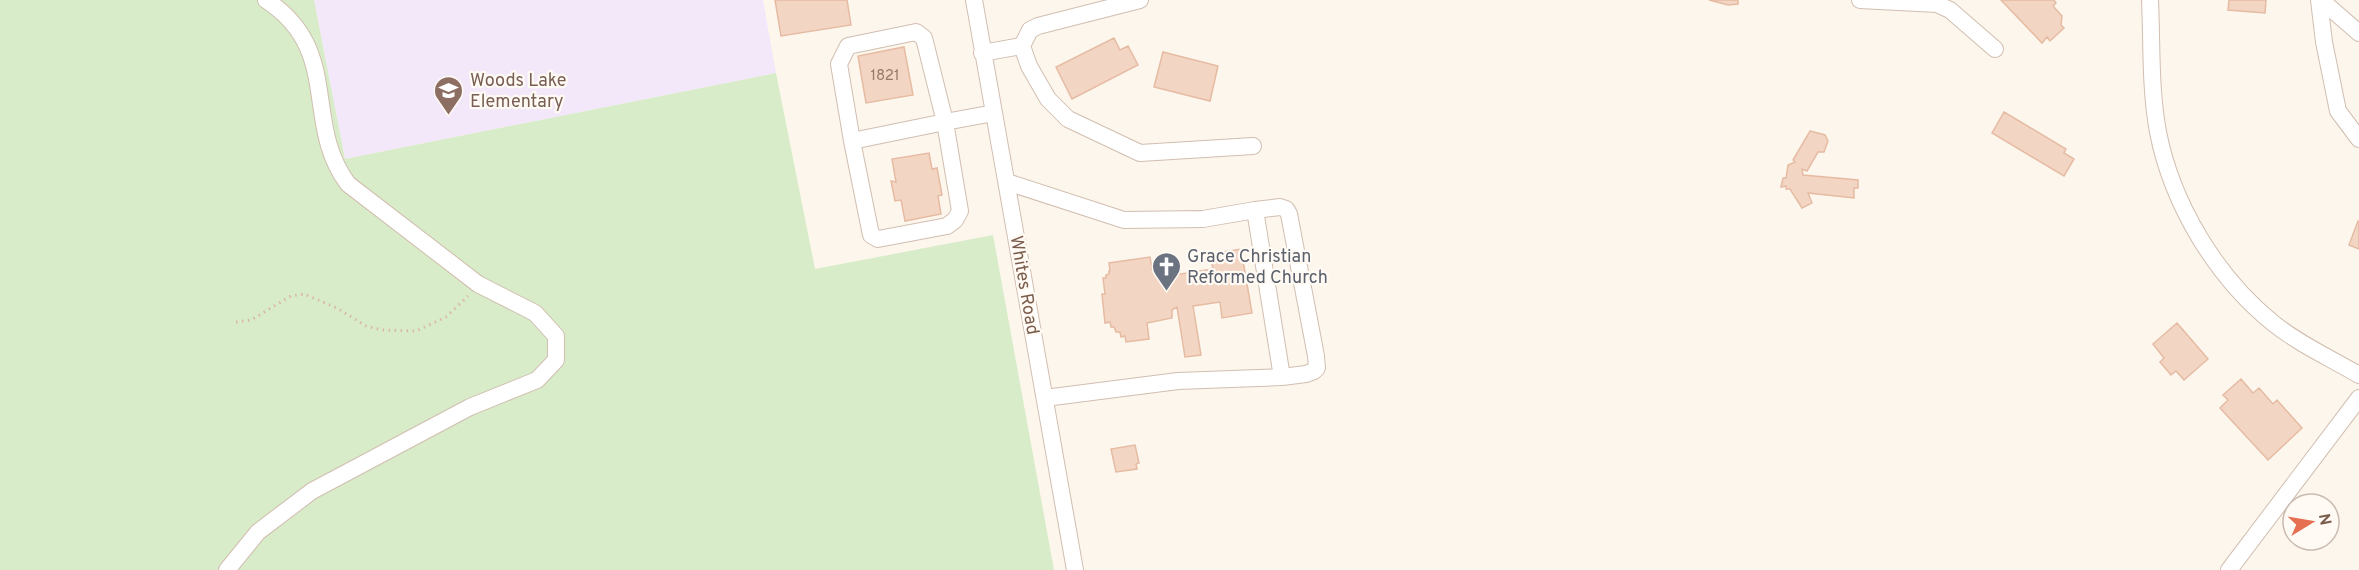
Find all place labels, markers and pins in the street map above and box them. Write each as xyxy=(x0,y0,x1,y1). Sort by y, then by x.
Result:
place label: Woods Lake Elementary xyxy=(470,70,566,114)
school or university icon: Woods Lake Elementary xyxy=(433,74,465,116)
place label: Grace Christian Reformed Church xyxy=(1187,246,1328,290)
church icon: Grace Christian Reformed Church xyxy=(1150,250,1182,292)

